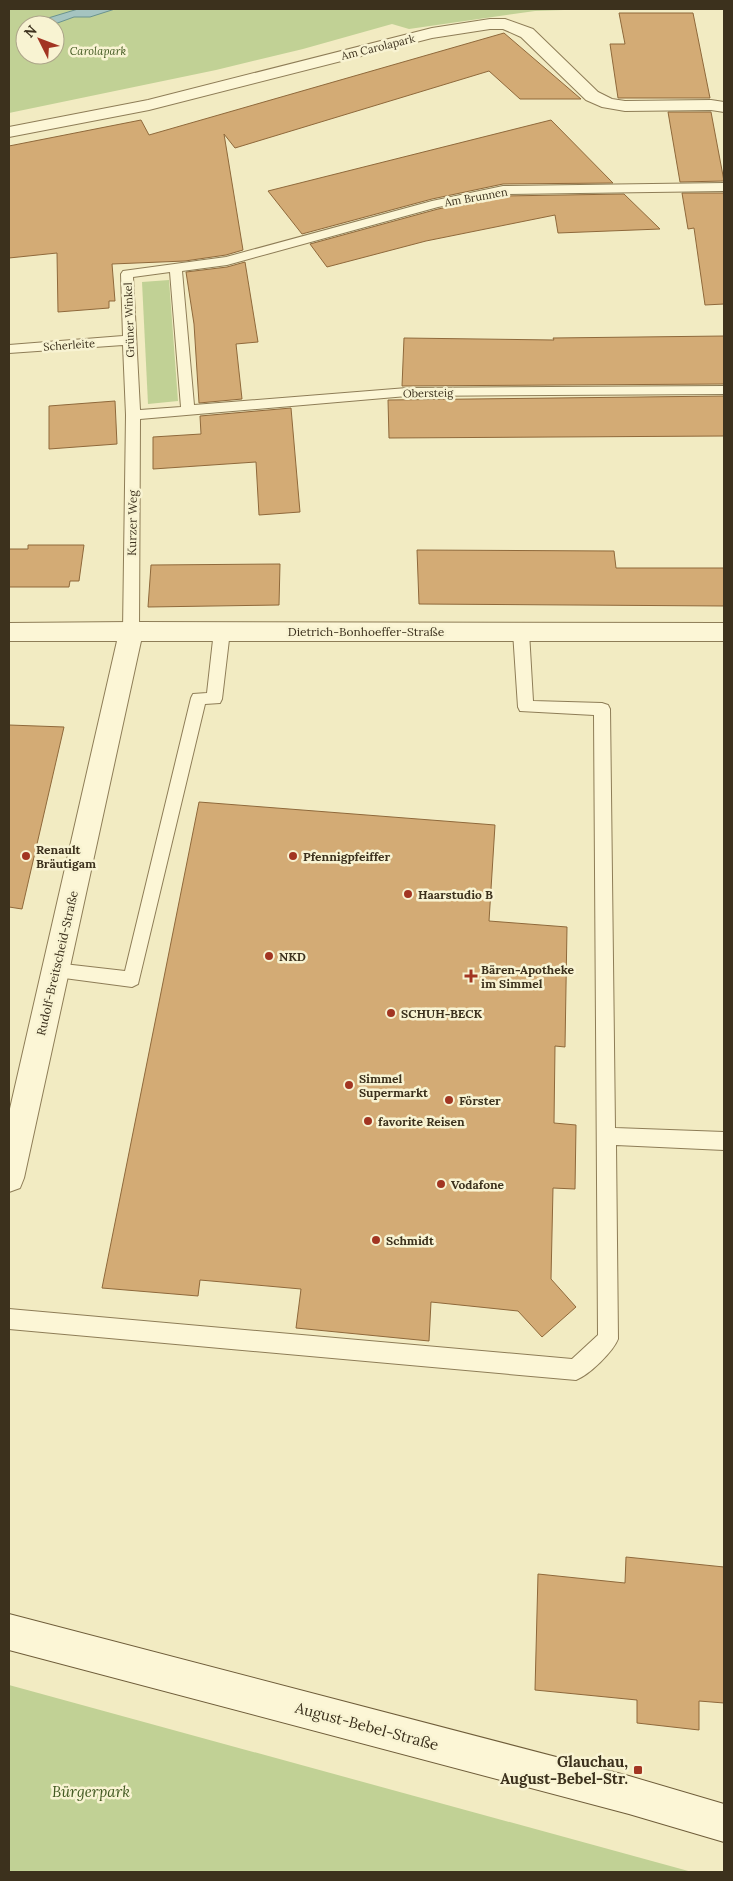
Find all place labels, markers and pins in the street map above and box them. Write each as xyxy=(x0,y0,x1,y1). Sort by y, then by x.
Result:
place label: Renault Bräutigam xyxy=(36,842,96,871)
place label: Pfennigpfeiffer xyxy=(303,849,391,864)
marker: Renault Bräutigam xyxy=(20,850,32,862)
marker: Pfennigpfeiffer xyxy=(287,850,299,862)
place label: Haarstudio B xyxy=(418,887,493,902)
marker: Haarstudio B xyxy=(402,888,414,900)
place label: NKD xyxy=(279,949,306,964)
marker: NKD xyxy=(263,950,275,962)
place label: Bären-Apotheke im Simmel xyxy=(481,962,575,991)
marker: Bären-Apotheke im Simmel xyxy=(465,970,477,982)
place label: SCHUH-BECK xyxy=(401,1006,483,1021)
marker: SCHUH-BECK xyxy=(385,1007,397,1019)
place label: Simmel Supermarkt xyxy=(359,1071,429,1100)
marker: Simmel Supermarkt xyxy=(343,1079,355,1091)
place label: Förster xyxy=(459,1093,501,1108)
marker: Förster xyxy=(443,1094,455,1106)
place label: favorite Reisen xyxy=(378,1114,465,1129)
marker: favorite Reisen xyxy=(362,1115,374,1127)
place label: Vodafone xyxy=(451,1177,505,1192)
marker: Vodafone xyxy=(435,1178,447,1190)
place label: Schmidt xyxy=(386,1233,435,1248)
marker: Schmidt xyxy=(370,1234,382,1246)
place label: Glauchau, August-Bebel-Str. xyxy=(500,1752,628,1788)
marker: Glauchau, August-Bebel-Str. xyxy=(632,1764,644,1776)

